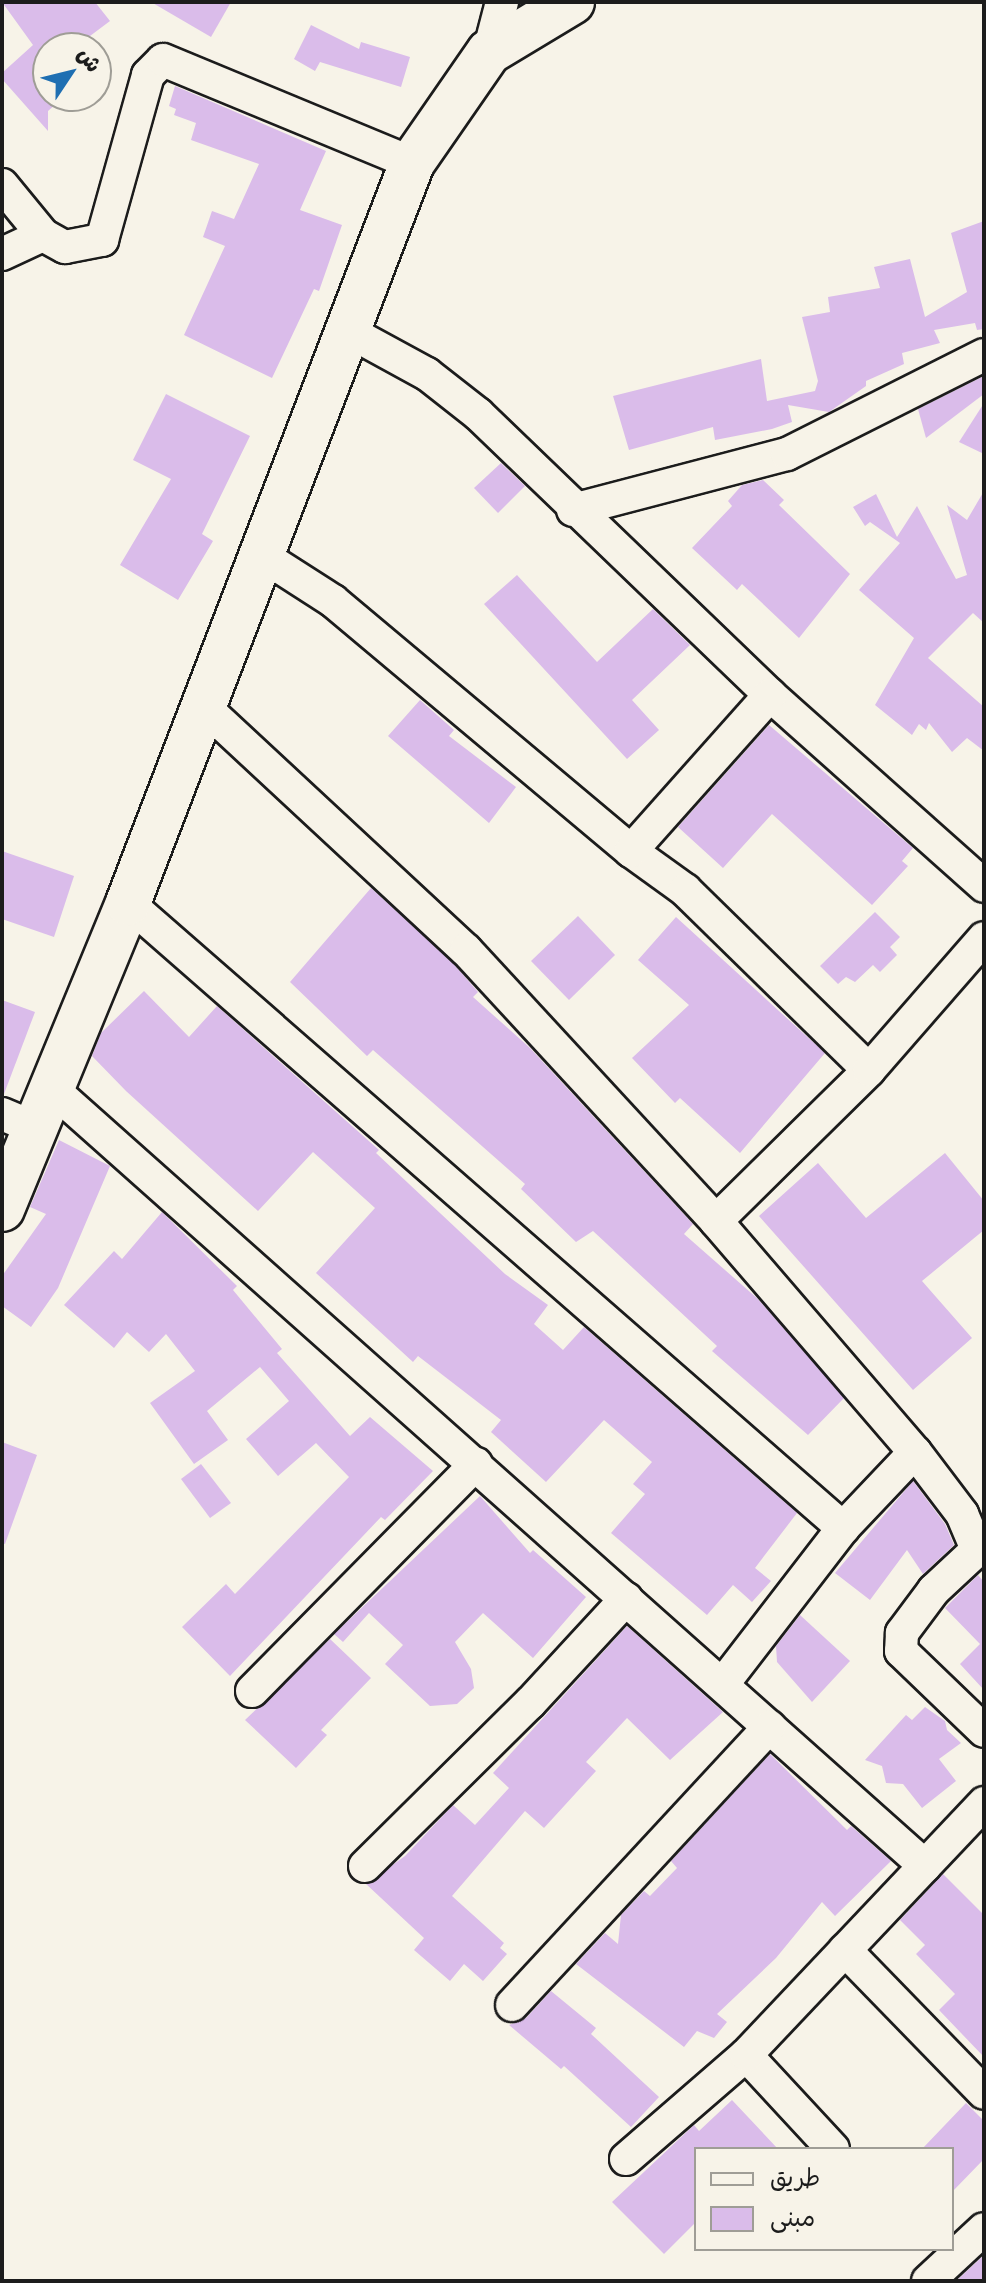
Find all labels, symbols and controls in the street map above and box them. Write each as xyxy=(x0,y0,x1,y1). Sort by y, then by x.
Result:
north arrow xyxy=(32,32,112,112)
text: ش xyxy=(72,41,108,77)
legend xyxy=(694,2147,954,2251)
text: طريق xyxy=(770,2162,820,2192)
text: مبنى xyxy=(770,2202,815,2232)

